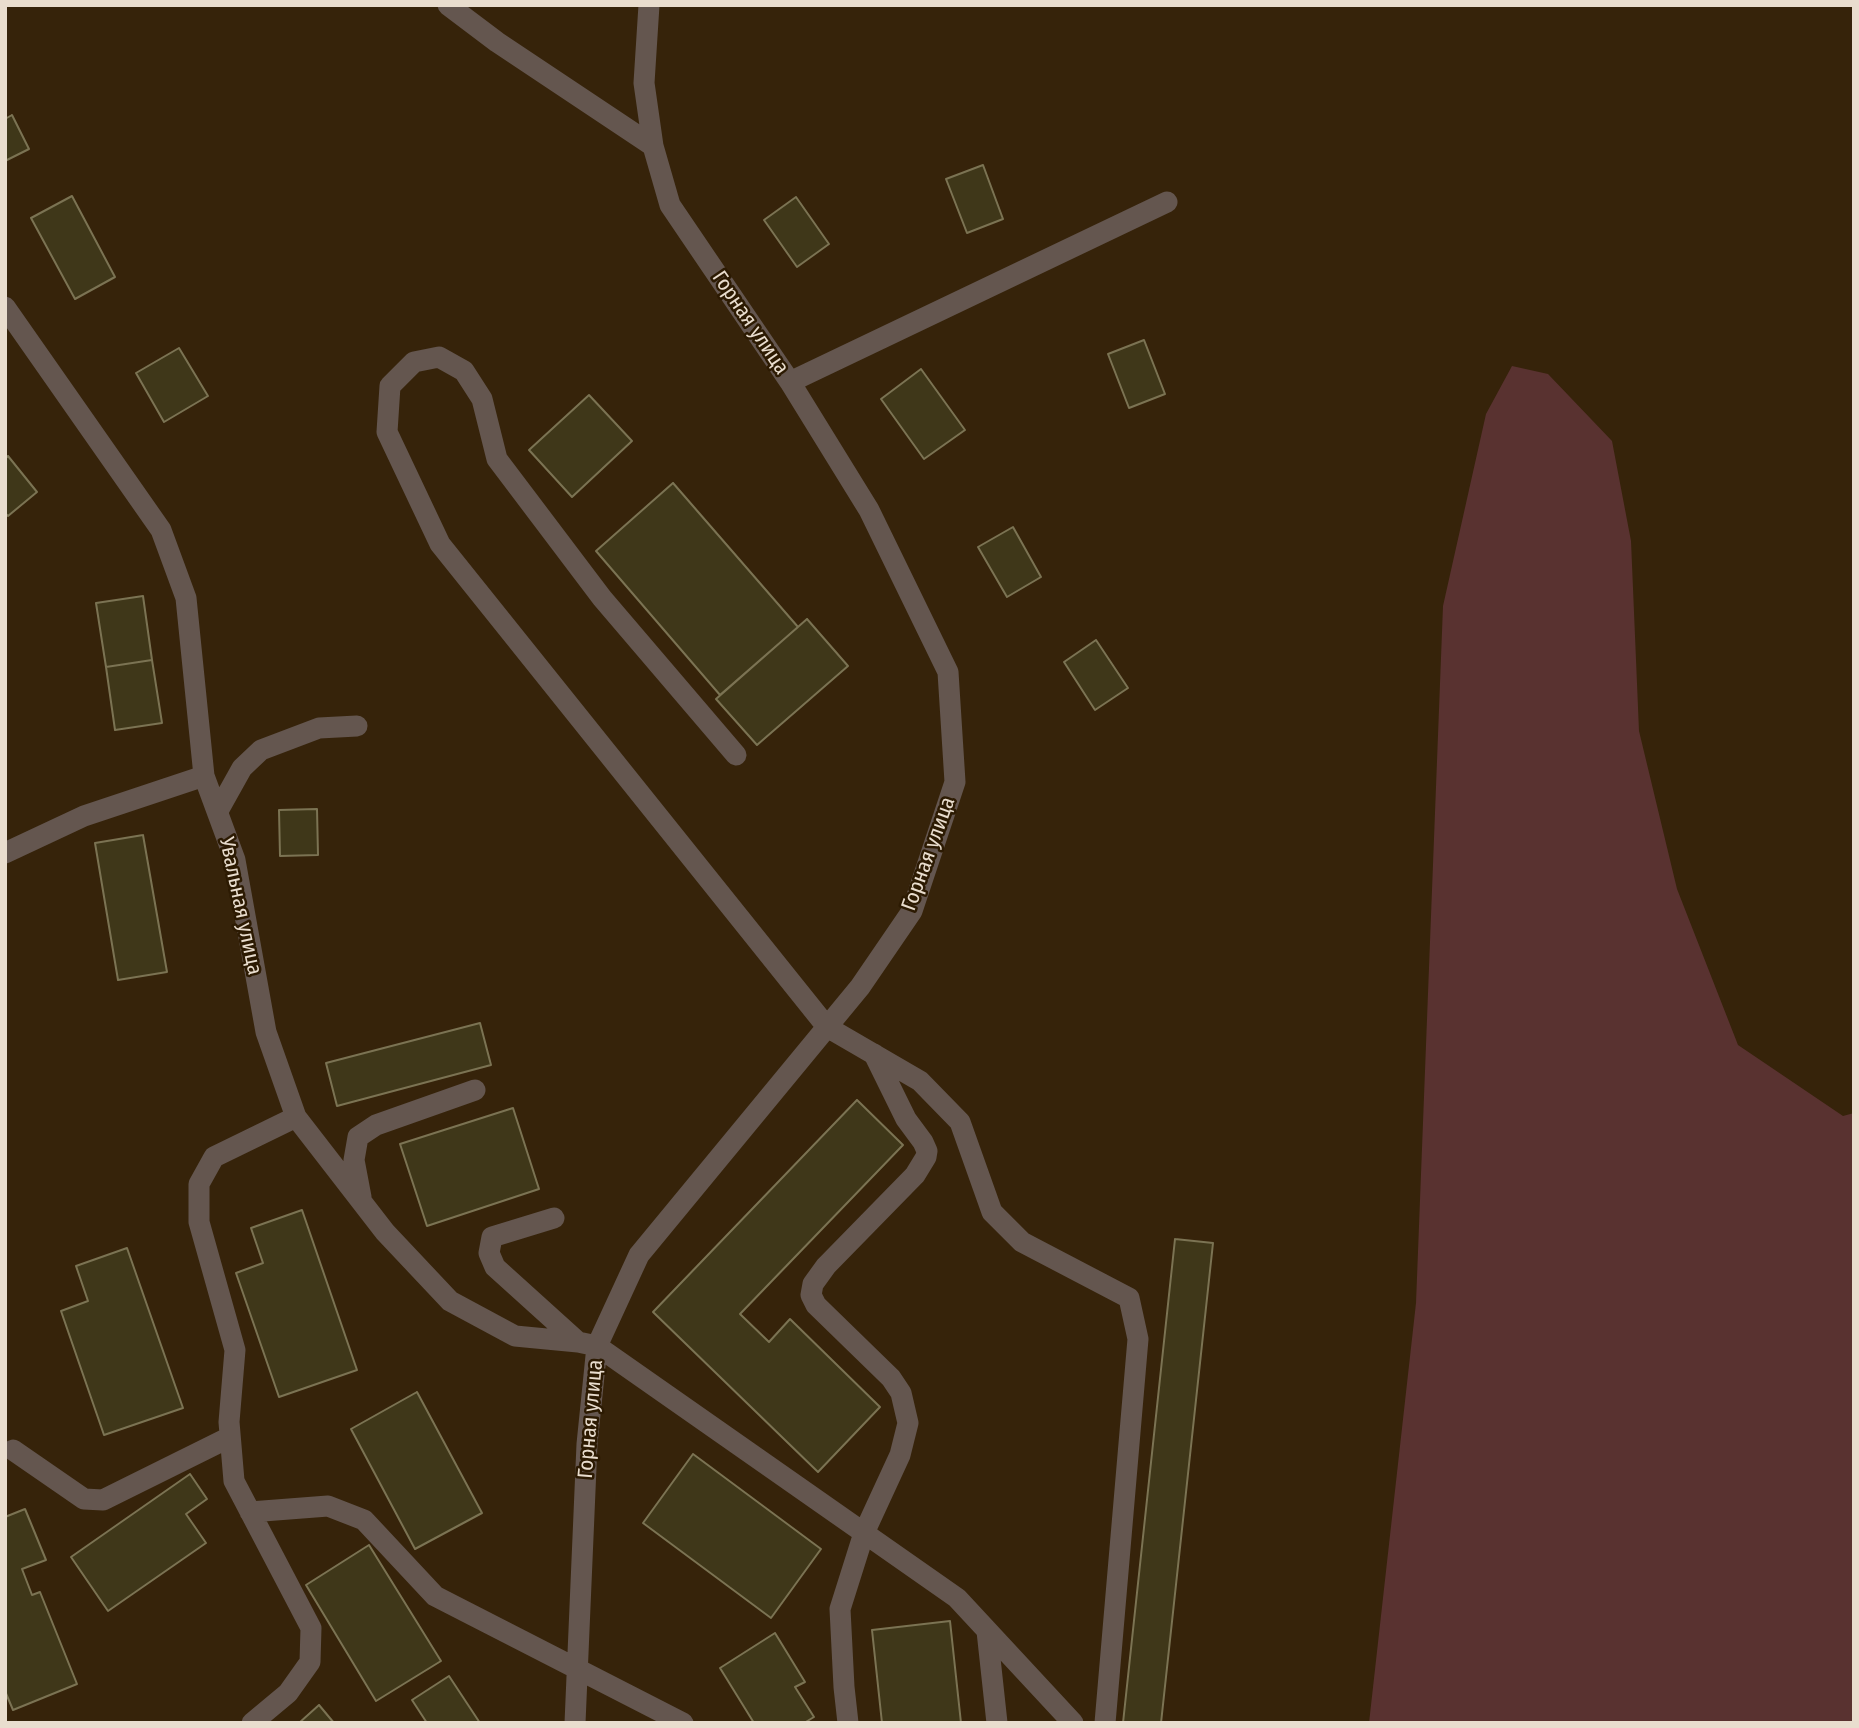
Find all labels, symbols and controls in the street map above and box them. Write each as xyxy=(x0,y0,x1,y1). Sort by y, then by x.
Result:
street label: Горная улица xyxy=(706,267,794,379)
street label: Горная улица xyxy=(897,794,961,914)
street label: Увальная улица xyxy=(213,835,267,977)
street label: Горная улица xyxy=(573,1359,609,1479)

